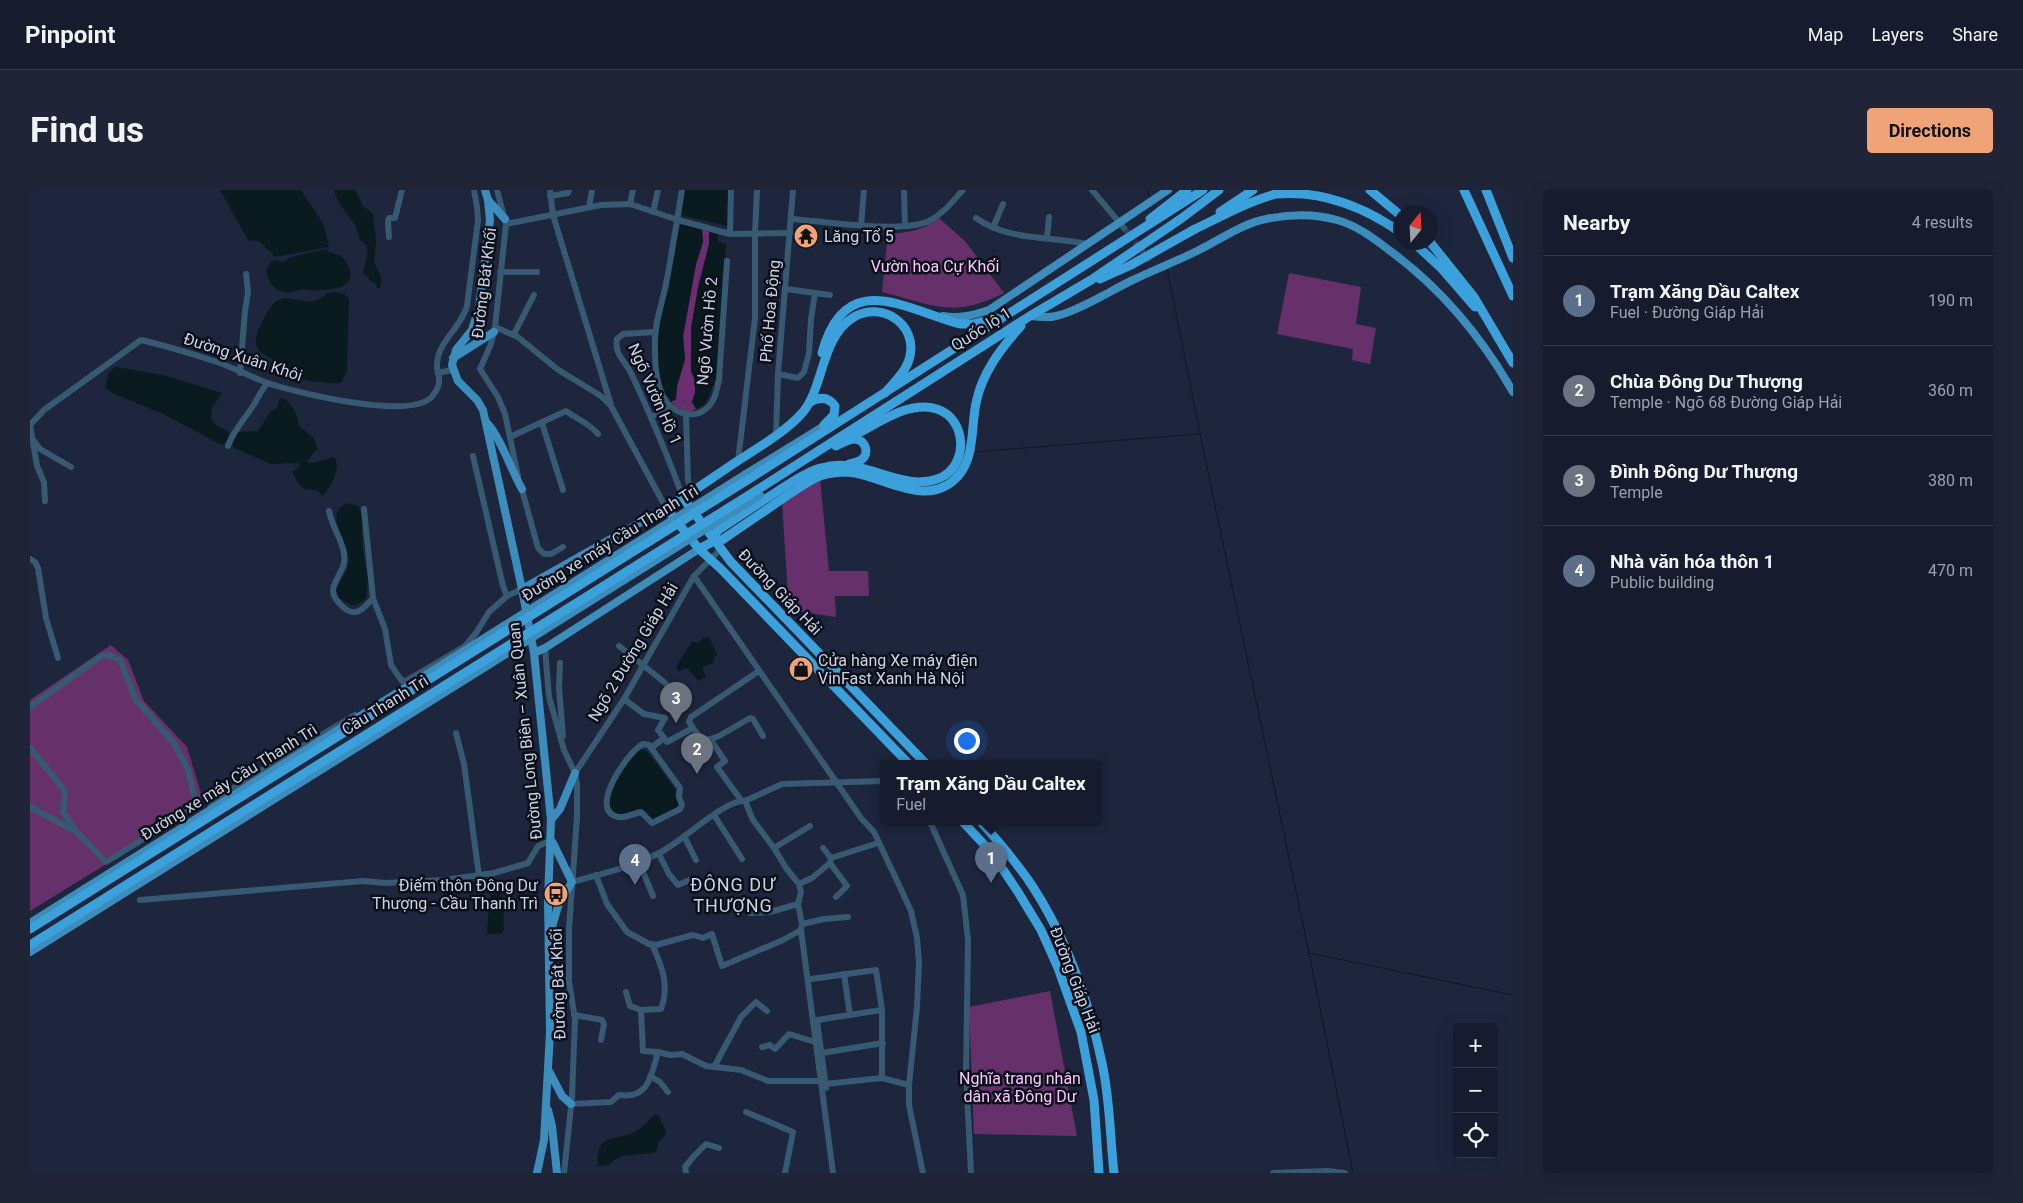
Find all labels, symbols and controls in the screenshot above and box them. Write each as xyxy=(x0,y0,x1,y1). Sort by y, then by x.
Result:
text: Pinpoint xyxy=(25,21,115,49)
text: Map xyxy=(1808,24,1843,45)
text: Layers xyxy=(1871,24,1924,45)
text: Share xyxy=(1952,24,1998,45)
button: Directions xyxy=(1867,108,1993,153)
text: Find us xyxy=(30,110,144,151)
north arrow xyxy=(1393,205,1438,250)
text: Nearby xyxy=(1563,211,1630,235)
text: 4 results xyxy=(1912,213,1973,232)
temple icon: Lăng Tổ 5 xyxy=(793,223,819,249)
street label: Đường Bát Khối xyxy=(468,227,500,339)
place label: Lăng Tổ 5 xyxy=(824,227,894,246)
park label: Vườn hoa Cự Khối xyxy=(871,257,999,276)
street label: Phố Hoa Động xyxy=(756,259,784,363)
street label: Ngõ Vườn Hồ 2 xyxy=(693,276,721,386)
text: Trạm Xăng Dầu Caltex xyxy=(1610,280,1799,303)
text: 1 xyxy=(1574,291,1584,310)
text: 190 m xyxy=(1928,291,1973,310)
street label: Quốc lộ 1 xyxy=(947,303,1015,355)
text: Fuel · Đường Giáp Hải xyxy=(1610,303,1764,322)
street label: Đường Xuân Khôi xyxy=(181,329,305,385)
street label: Ngõ Vườn Hồ 1 xyxy=(624,340,686,448)
text: Chùa Đông Dư Thượng xyxy=(1610,370,1803,393)
text: 2 xyxy=(1574,381,1584,400)
text: 360 m xyxy=(1928,381,1973,400)
text: Temple · Ngõ 68 Đường Giáp Hải xyxy=(1610,393,1842,412)
text: Đình Đông Dư Thượng xyxy=(1610,460,1798,483)
text: 3 xyxy=(1574,471,1584,490)
text: 380 m xyxy=(1928,471,1973,490)
street label: Đường xe máy Cầu Thanh Trì xyxy=(518,481,702,605)
text: Temple xyxy=(1610,483,1663,502)
street label: Đường Giáp Hải xyxy=(734,545,826,639)
text: Nhà văn hóa thôn 1 xyxy=(1610,550,1774,573)
text: 4 xyxy=(1574,561,1584,580)
text: 470 m xyxy=(1928,561,1973,580)
text: Public building xyxy=(1610,573,1714,592)
street label: Ngõ 2 Đường Giáp Hải xyxy=(584,579,682,725)
street label: Đường Long Biên – Xuân Quan xyxy=(504,621,546,841)
place label: Cửa hàng Xe máy điện VinFast Xanh Hà Nội xyxy=(818,651,978,688)
shop icon: Cửa hàng Xe máy điện VinFast Xanh Hà Nội xyxy=(788,656,814,682)
street label: Cầu Thanh Trì xyxy=(338,671,432,739)
pin: 3 xyxy=(660,682,692,723)
street label: Đường xe máy Cầu Thanh Trì xyxy=(137,720,321,844)
your location xyxy=(954,728,980,754)
pin: 2 xyxy=(681,733,713,774)
popup xyxy=(880,760,1102,825)
text: Trạm Xăng Dầu Caltex xyxy=(896,772,1086,795)
text: Fuel xyxy=(896,795,926,814)
pin: 1 xyxy=(975,842,1007,883)
pin: 4 xyxy=(619,844,651,885)
district label: ĐÔNG DƯ THƯỢNG xyxy=(690,874,776,916)
place label: Điếm thôn Đông Dư Thượng - Cầu Thanh Trì xyxy=(372,876,539,913)
bus stop icon: Điếm thôn Đông Dư Thượng - Cầu Thanh Trì xyxy=(543,881,569,907)
street label: Đường Giáp Hải xyxy=(1046,924,1104,1036)
street label: Đường Bát Khối xyxy=(547,928,569,1040)
map controls xyxy=(1453,1023,1498,1158)
button: + xyxy=(1453,1023,1498,1068)
button: − xyxy=(1453,1068,1498,1113)
park label: Nghĩa trang nhân dân xã Đông Dư xyxy=(959,1069,1081,1106)
button: locate xyxy=(1453,1113,1498,1158)

